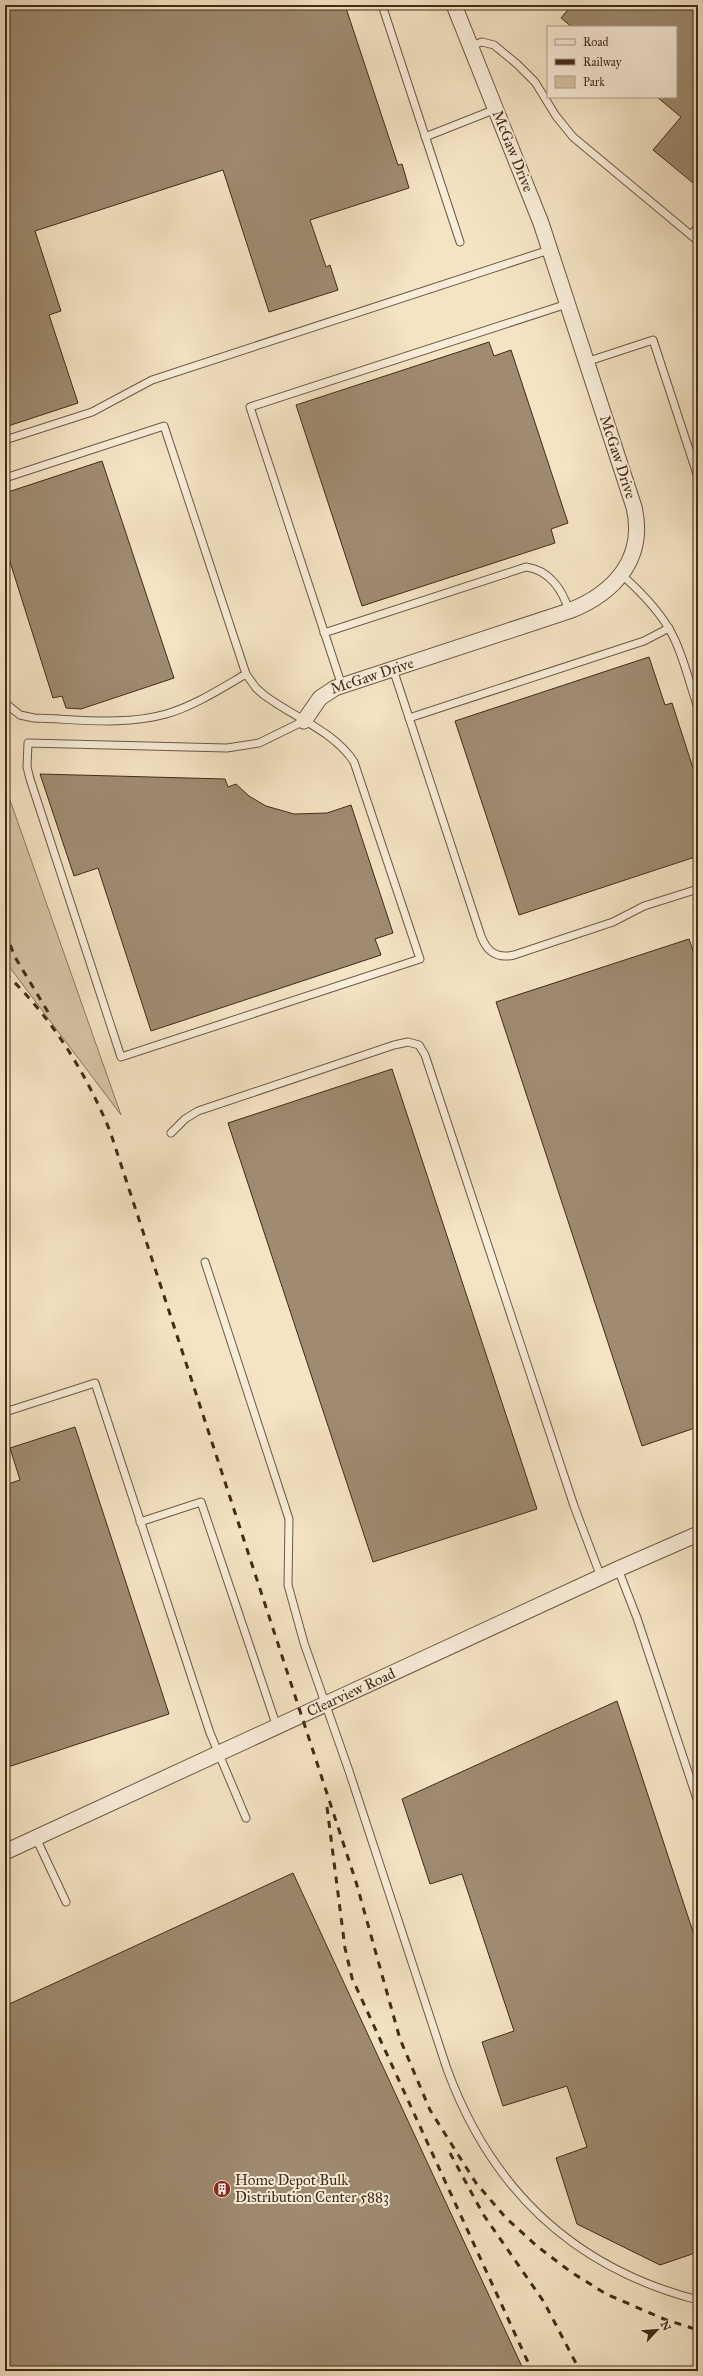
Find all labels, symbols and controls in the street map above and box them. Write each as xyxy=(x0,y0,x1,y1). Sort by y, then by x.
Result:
legend xyxy=(547,26,677,98)
text: Road xyxy=(583,35,609,49)
text: Railway xyxy=(583,55,622,69)
text: Park xyxy=(583,75,605,89)
street label: McGaw Drive xyxy=(488,107,538,195)
street label: McGaw Drive xyxy=(596,413,640,501)
street label: McGaw Drive xyxy=(328,654,416,698)
street label: Clearview Road xyxy=(304,1664,398,1720)
place label: Home Depot Bulk Distribution Center 5883 xyxy=(235,2171,389,2206)
building icon: Home Depot Bulk Distribution Center 5883 xyxy=(212,2179,232,2199)
north arrow xyxy=(637,2310,677,2350)
text: N xyxy=(658,2319,674,2333)

